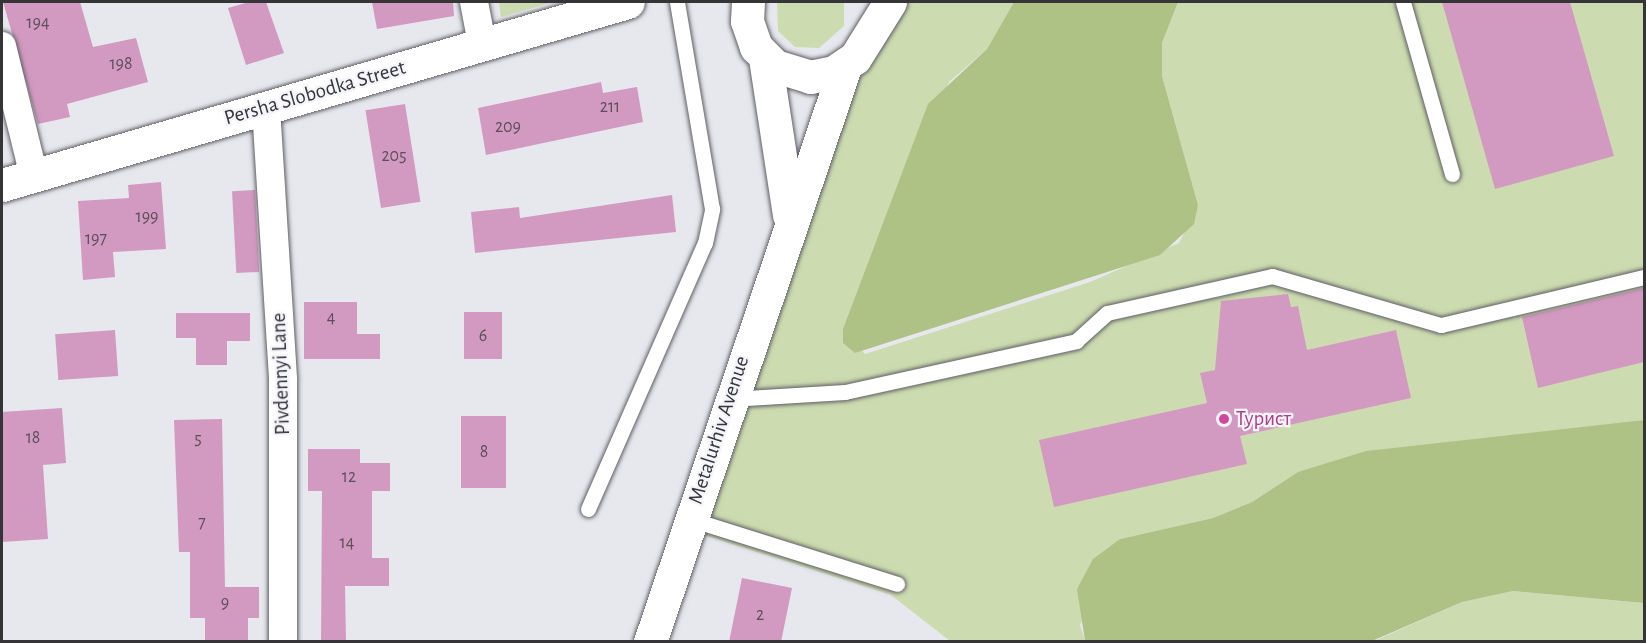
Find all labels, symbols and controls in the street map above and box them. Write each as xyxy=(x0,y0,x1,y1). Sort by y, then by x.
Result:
house number: 194 xyxy=(26,12,50,34)
house number: 198 xyxy=(109,53,133,75)
street label: Persha Slobodka Street xyxy=(222,55,408,131)
house number: 211 xyxy=(600,96,620,118)
house number: 209 xyxy=(495,116,521,138)
house number: 205 xyxy=(381,145,407,167)
house number: 199 xyxy=(135,206,159,228)
house number: 197 xyxy=(85,228,107,250)
house number: 4 xyxy=(327,307,335,329)
street label: Pivdennyi Lane xyxy=(266,312,296,436)
house number: 6 xyxy=(479,325,487,347)
street label: Metalurhiv Avenue xyxy=(683,353,755,507)
place label: Турист xyxy=(1236,406,1291,432)
marker: Турист xyxy=(1217,412,1231,426)
house number: 18 xyxy=(26,427,40,449)
house number: 5 xyxy=(194,428,202,450)
house number: 8 xyxy=(480,441,488,463)
house number: 12 xyxy=(342,466,356,488)
house number: 7 xyxy=(198,512,206,534)
house number: 14 xyxy=(340,532,354,554)
house number: 9 xyxy=(221,592,229,614)
house number: 2 xyxy=(756,604,764,626)

